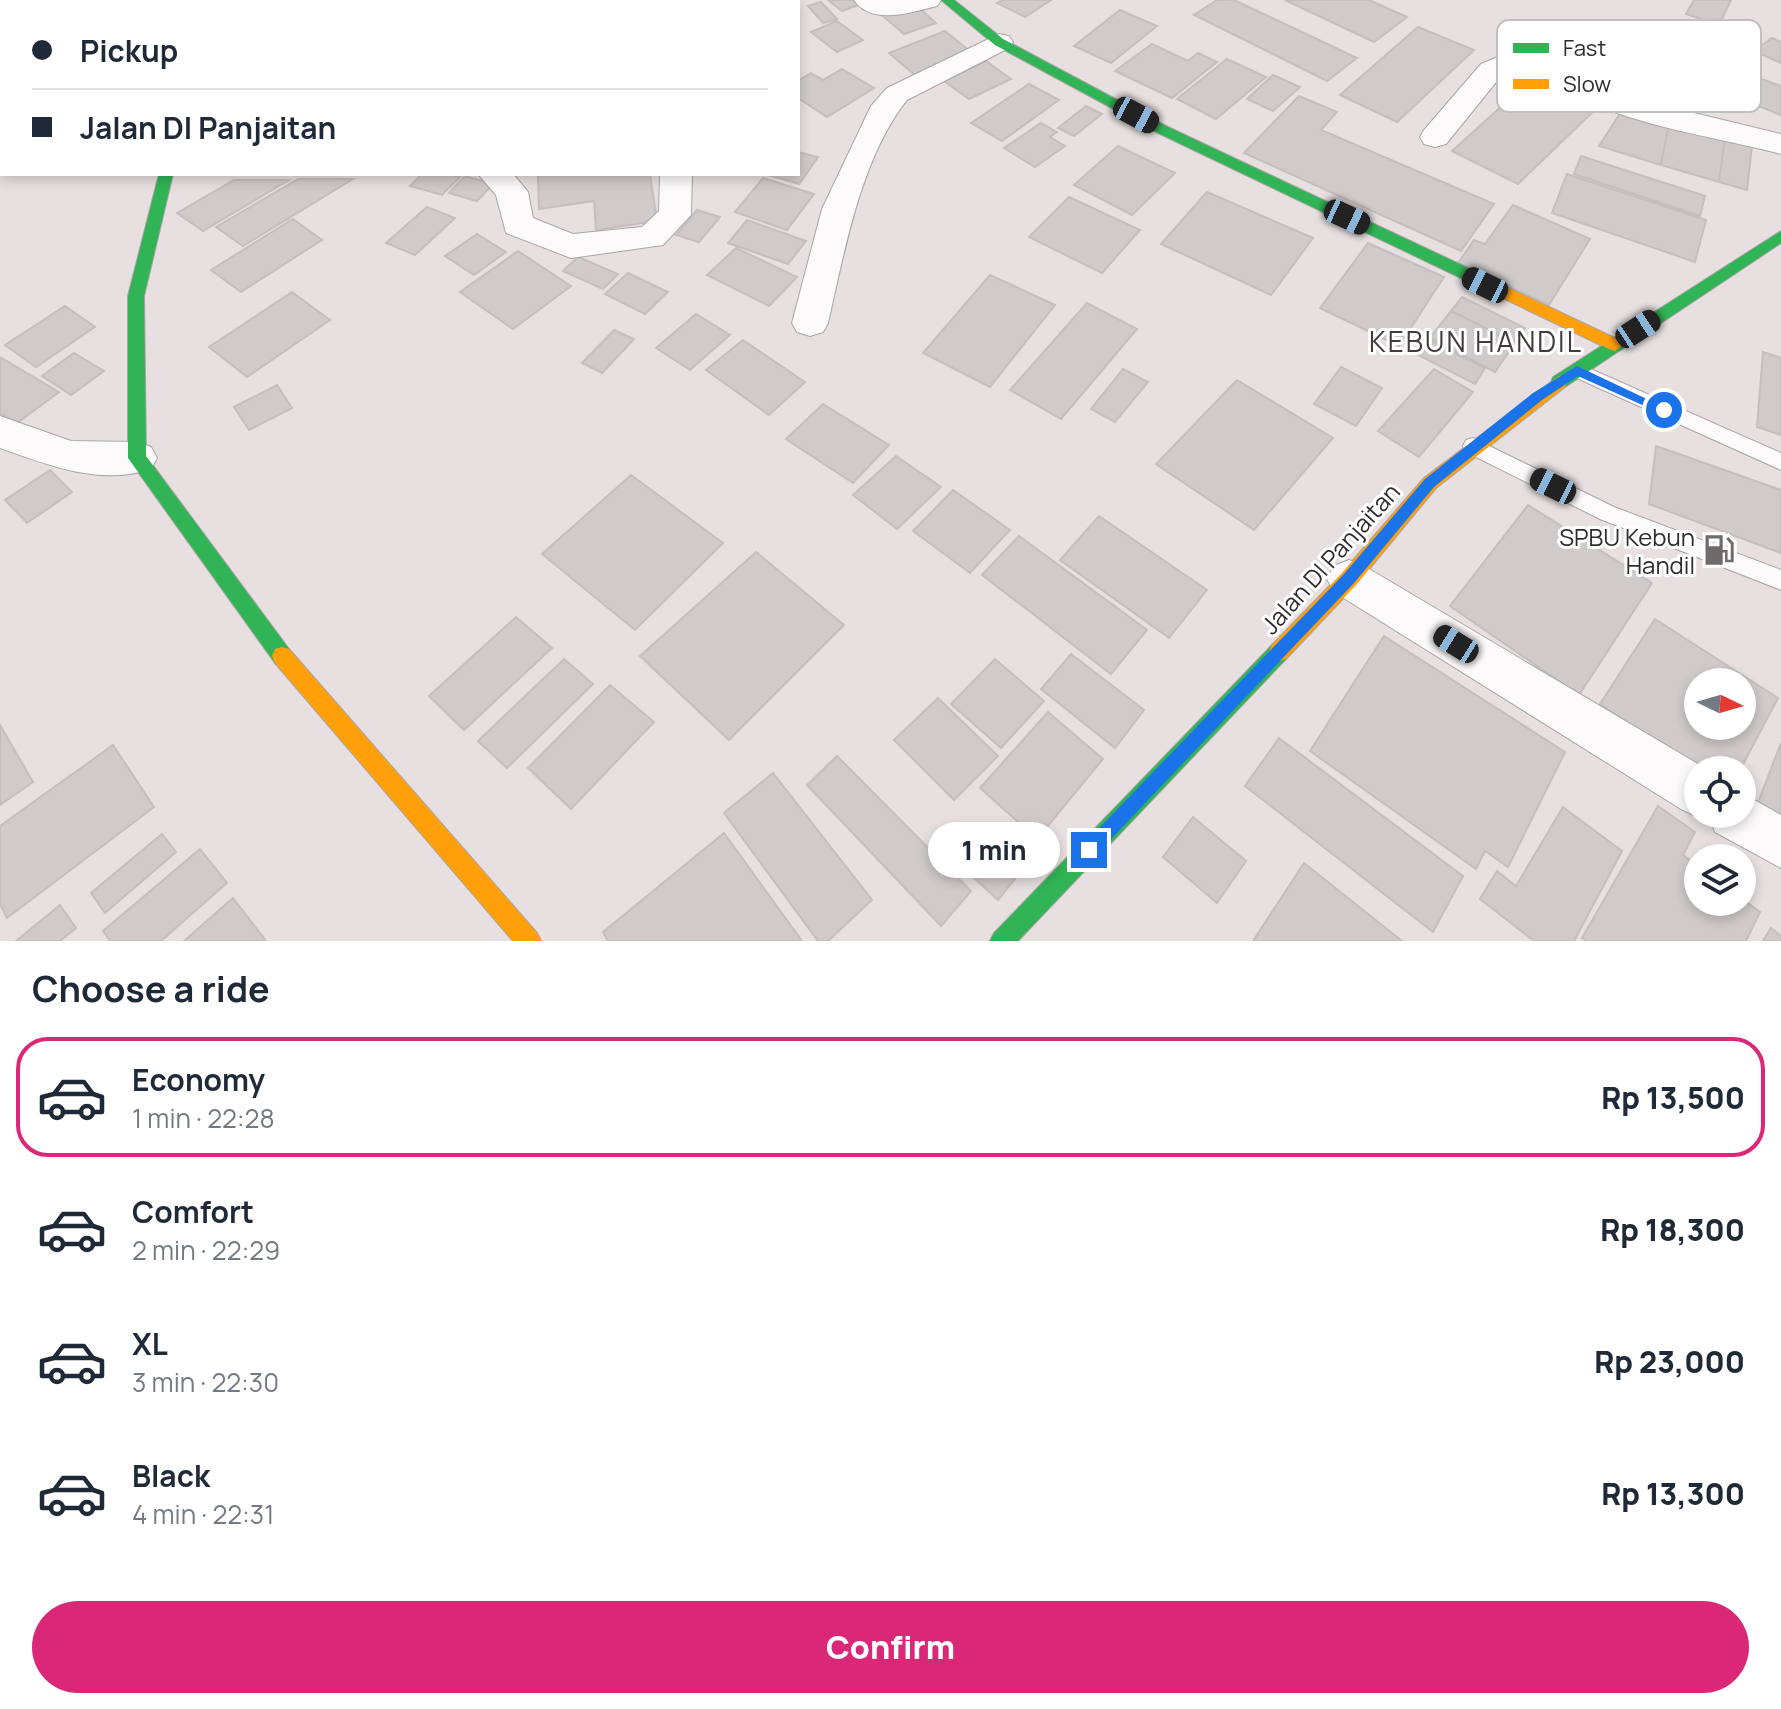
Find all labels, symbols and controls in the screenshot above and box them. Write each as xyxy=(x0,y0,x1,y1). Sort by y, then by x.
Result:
legend xyxy=(1497,20,1761,112)
text: Pickup xyxy=(80,30,178,71)
text: Fast xyxy=(1563,33,1606,63)
text: Slow xyxy=(1563,69,1611,99)
car xyxy=(1109,93,1163,137)
text: Jalan DI Panjaitan xyxy=(80,107,336,148)
car xyxy=(1320,196,1374,238)
car xyxy=(1458,264,1512,306)
car xyxy=(1611,306,1665,352)
district label: KEBUN HANDIL xyxy=(1369,322,1583,360)
route start xyxy=(1646,392,1682,428)
car xyxy=(1526,465,1580,507)
street label: Jalan DI Panjaitan xyxy=(1253,475,1407,641)
place label: SPBU Kebun Handil xyxy=(1559,520,1695,581)
fuel station icon: SPBU Kebun Handil xyxy=(1702,533,1736,567)
car xyxy=(1429,621,1483,667)
north arrow xyxy=(1684,668,1756,740)
map controls xyxy=(1684,668,1756,916)
button: locate xyxy=(1684,756,1756,828)
callout: 1 min xyxy=(929,822,1061,878)
text: 1 min xyxy=(961,832,1027,868)
route end xyxy=(1071,832,1107,868)
button: layers xyxy=(1684,844,1756,916)
text: Choose a ride xyxy=(32,964,270,1013)
text: Economy xyxy=(132,1059,265,1100)
icon: car xyxy=(36,1061,108,1133)
text: Rp 13,500 xyxy=(1601,1077,1745,1118)
text: 1 min · 22:28 xyxy=(132,1100,275,1136)
text: Comfort xyxy=(132,1191,254,1232)
icon: car xyxy=(36,1193,108,1265)
text: Rp 18,300 xyxy=(1600,1209,1745,1250)
text: 2 min · 22:29 xyxy=(132,1232,280,1268)
text: XL xyxy=(132,1323,168,1364)
icon: car xyxy=(36,1325,108,1397)
text: Rp 23,000 xyxy=(1594,1341,1745,1382)
text: 3 min · 22:30 xyxy=(132,1364,279,1400)
text: Black xyxy=(132,1455,210,1496)
icon: car xyxy=(36,1457,108,1529)
text: Rp 13,300 xyxy=(1601,1473,1745,1514)
text: 4 min · 22:31 xyxy=(132,1496,274,1532)
button: Confirm xyxy=(32,1601,1749,1693)

